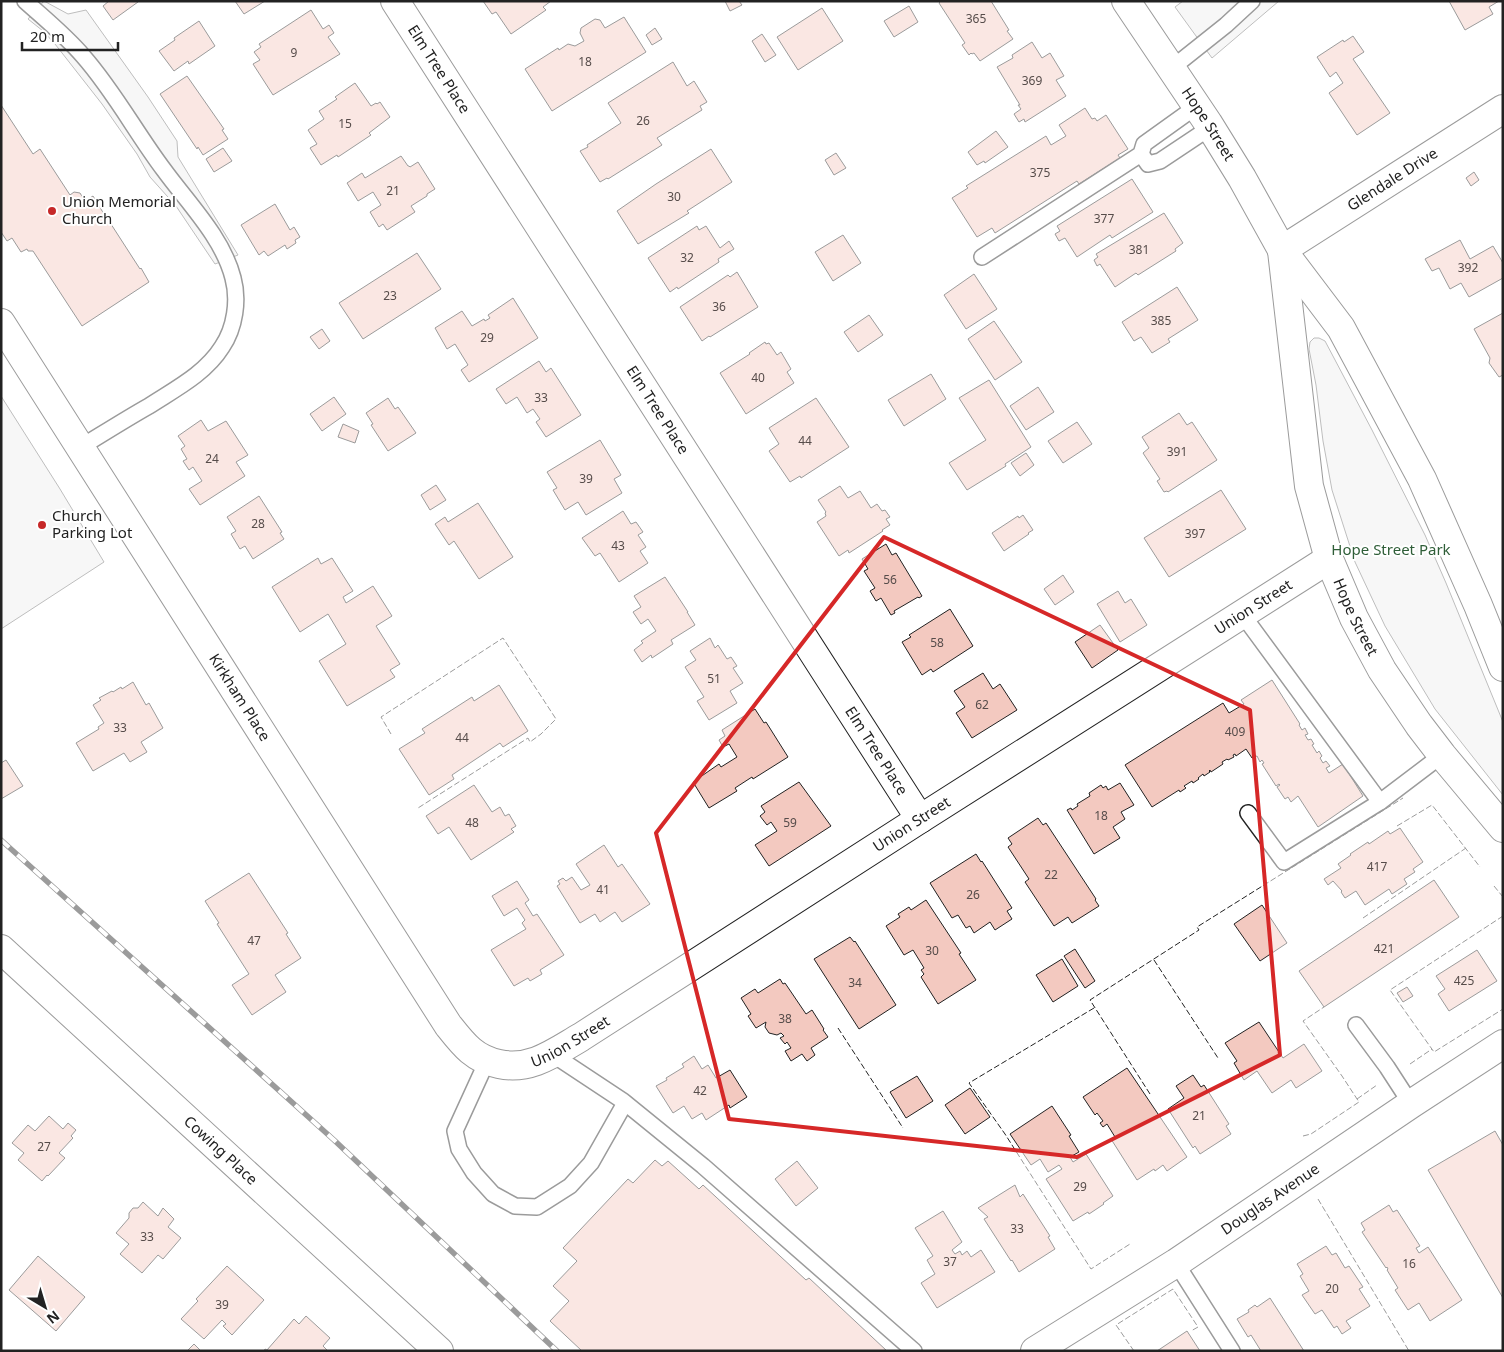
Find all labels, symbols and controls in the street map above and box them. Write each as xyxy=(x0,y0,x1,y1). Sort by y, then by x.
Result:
house number: 365 xyxy=(966,10,986,27)
scale bar xyxy=(22,20,119,52)
street label: Elm Tree Place xyxy=(404,20,475,117)
text: 20 m xyxy=(30,26,65,46)
house number: 9 xyxy=(291,44,298,61)
house number: 18 xyxy=(578,53,592,70)
house number: 369 xyxy=(1022,72,1042,89)
street label: Hope Street xyxy=(1178,83,1240,165)
house number: 26 xyxy=(636,112,650,129)
house number: 15 xyxy=(338,115,352,132)
street label: Glendale Drive xyxy=(1343,142,1441,215)
house number: 375 xyxy=(1030,164,1050,181)
house number: 21 xyxy=(386,182,400,199)
house number: 30 xyxy=(667,188,681,205)
place label: Union Memorial Church xyxy=(62,191,176,228)
marker: Union Memorial Church xyxy=(46,205,58,217)
house number: 377 xyxy=(1094,210,1114,227)
house number: 381 xyxy=(1129,241,1149,258)
house number: 32 xyxy=(680,249,694,266)
house number: 392 xyxy=(1458,259,1478,276)
house number: 23 xyxy=(383,287,397,304)
house number: 36 xyxy=(712,298,726,315)
house number: 385 xyxy=(1151,312,1171,329)
house number: 29 xyxy=(480,329,494,346)
street label: Elm Tree Place xyxy=(623,361,694,458)
house number: 40 xyxy=(751,369,765,386)
house number: 33 xyxy=(534,389,548,406)
house number: 44 xyxy=(798,432,812,449)
house number: 391 xyxy=(1167,443,1187,460)
house number: 24 xyxy=(205,450,219,467)
house number: 39 xyxy=(579,470,593,487)
place label: Church Parking Lot xyxy=(52,505,133,542)
house number: 28 xyxy=(251,515,265,532)
marker: Church Parking Lot xyxy=(36,519,48,531)
house number: 397 xyxy=(1185,525,1205,542)
house number: 43 xyxy=(611,537,625,554)
park label: Hope Street Park xyxy=(1331,539,1451,559)
house number: 56 xyxy=(883,571,897,588)
street label: Union Street xyxy=(1210,574,1296,638)
street label: Hope Street xyxy=(1329,575,1384,659)
house number: 58 xyxy=(930,634,944,651)
street label: Kirkham Place xyxy=(205,649,276,745)
house number: 51 xyxy=(707,670,721,687)
house number: 62 xyxy=(975,696,989,713)
street label: Elm Tree Place xyxy=(841,702,913,798)
house number: 33 xyxy=(113,719,127,736)
house number: 409 xyxy=(1225,723,1245,740)
house number: 44 xyxy=(455,729,469,746)
street label: Union Street xyxy=(869,791,954,856)
house number: 18 xyxy=(1094,807,1108,824)
house number: 48 xyxy=(465,814,479,831)
house number: 59 xyxy=(783,814,797,831)
house number: 417 xyxy=(1367,858,1387,875)
house number: 22 xyxy=(1044,866,1058,883)
house number: 41 xyxy=(596,881,610,898)
house number: 26 xyxy=(966,886,980,903)
house number: 47 xyxy=(247,932,261,949)
house number: 421 xyxy=(1374,940,1394,957)
house number: 30 xyxy=(925,942,939,959)
house number: 425 xyxy=(1454,972,1474,989)
house number: 34 xyxy=(848,974,862,991)
street label: Union Street xyxy=(528,1010,614,1071)
house number: 38 xyxy=(778,1010,792,1027)
house number: 42 xyxy=(693,1082,707,1099)
house number: 21 xyxy=(1192,1107,1206,1124)
street label: Cowing Place xyxy=(180,1111,262,1189)
house number: 27 xyxy=(37,1138,51,1155)
street label: Douglas Avenue xyxy=(1217,1158,1323,1239)
house number: 29 xyxy=(1073,1178,1087,1195)
house number: 33 xyxy=(1010,1220,1024,1237)
house number: 33 xyxy=(140,1228,154,1245)
house number: 37 xyxy=(943,1253,957,1270)
house number: 16 xyxy=(1402,1255,1416,1272)
house number: 20 xyxy=(1325,1280,1339,1297)
north arrow xyxy=(20,1282,70,1332)
house number: 39 xyxy=(215,1296,229,1313)
text: N xyxy=(43,1307,64,1329)

